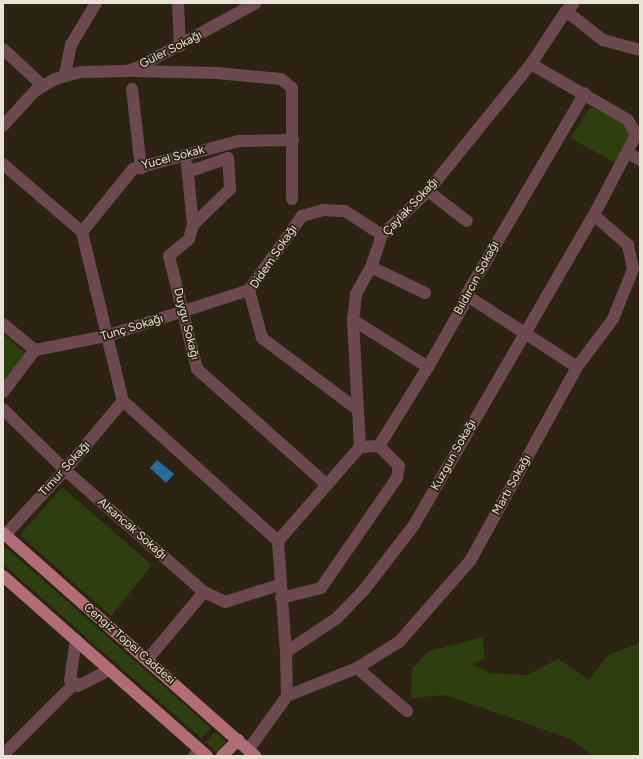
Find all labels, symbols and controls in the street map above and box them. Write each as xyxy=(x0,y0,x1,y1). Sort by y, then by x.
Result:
street label: Güler Sokağı xyxy=(137,28,205,72)
street label: Yücel Sokak xyxy=(140,143,206,173)
street label: Çaylak Sokağı xyxy=(380,175,442,239)
street label: Didem Sokağı xyxy=(247,222,301,292)
street label: Bıldırcın Sokağı xyxy=(452,239,502,317)
street label: Duygu Sokağı xyxy=(170,286,202,362)
street label: Tunç Sokağı xyxy=(99,312,165,344)
street label: Kuzgun Sokağı xyxy=(428,417,480,493)
street label: Timur Sokağı xyxy=(36,438,94,500)
street label: Martı Sokağı xyxy=(490,452,534,518)
street label: Alsancak Sokağı xyxy=(95,495,169,563)
street label: Cengiz Topel Caddesi xyxy=(80,600,178,688)

